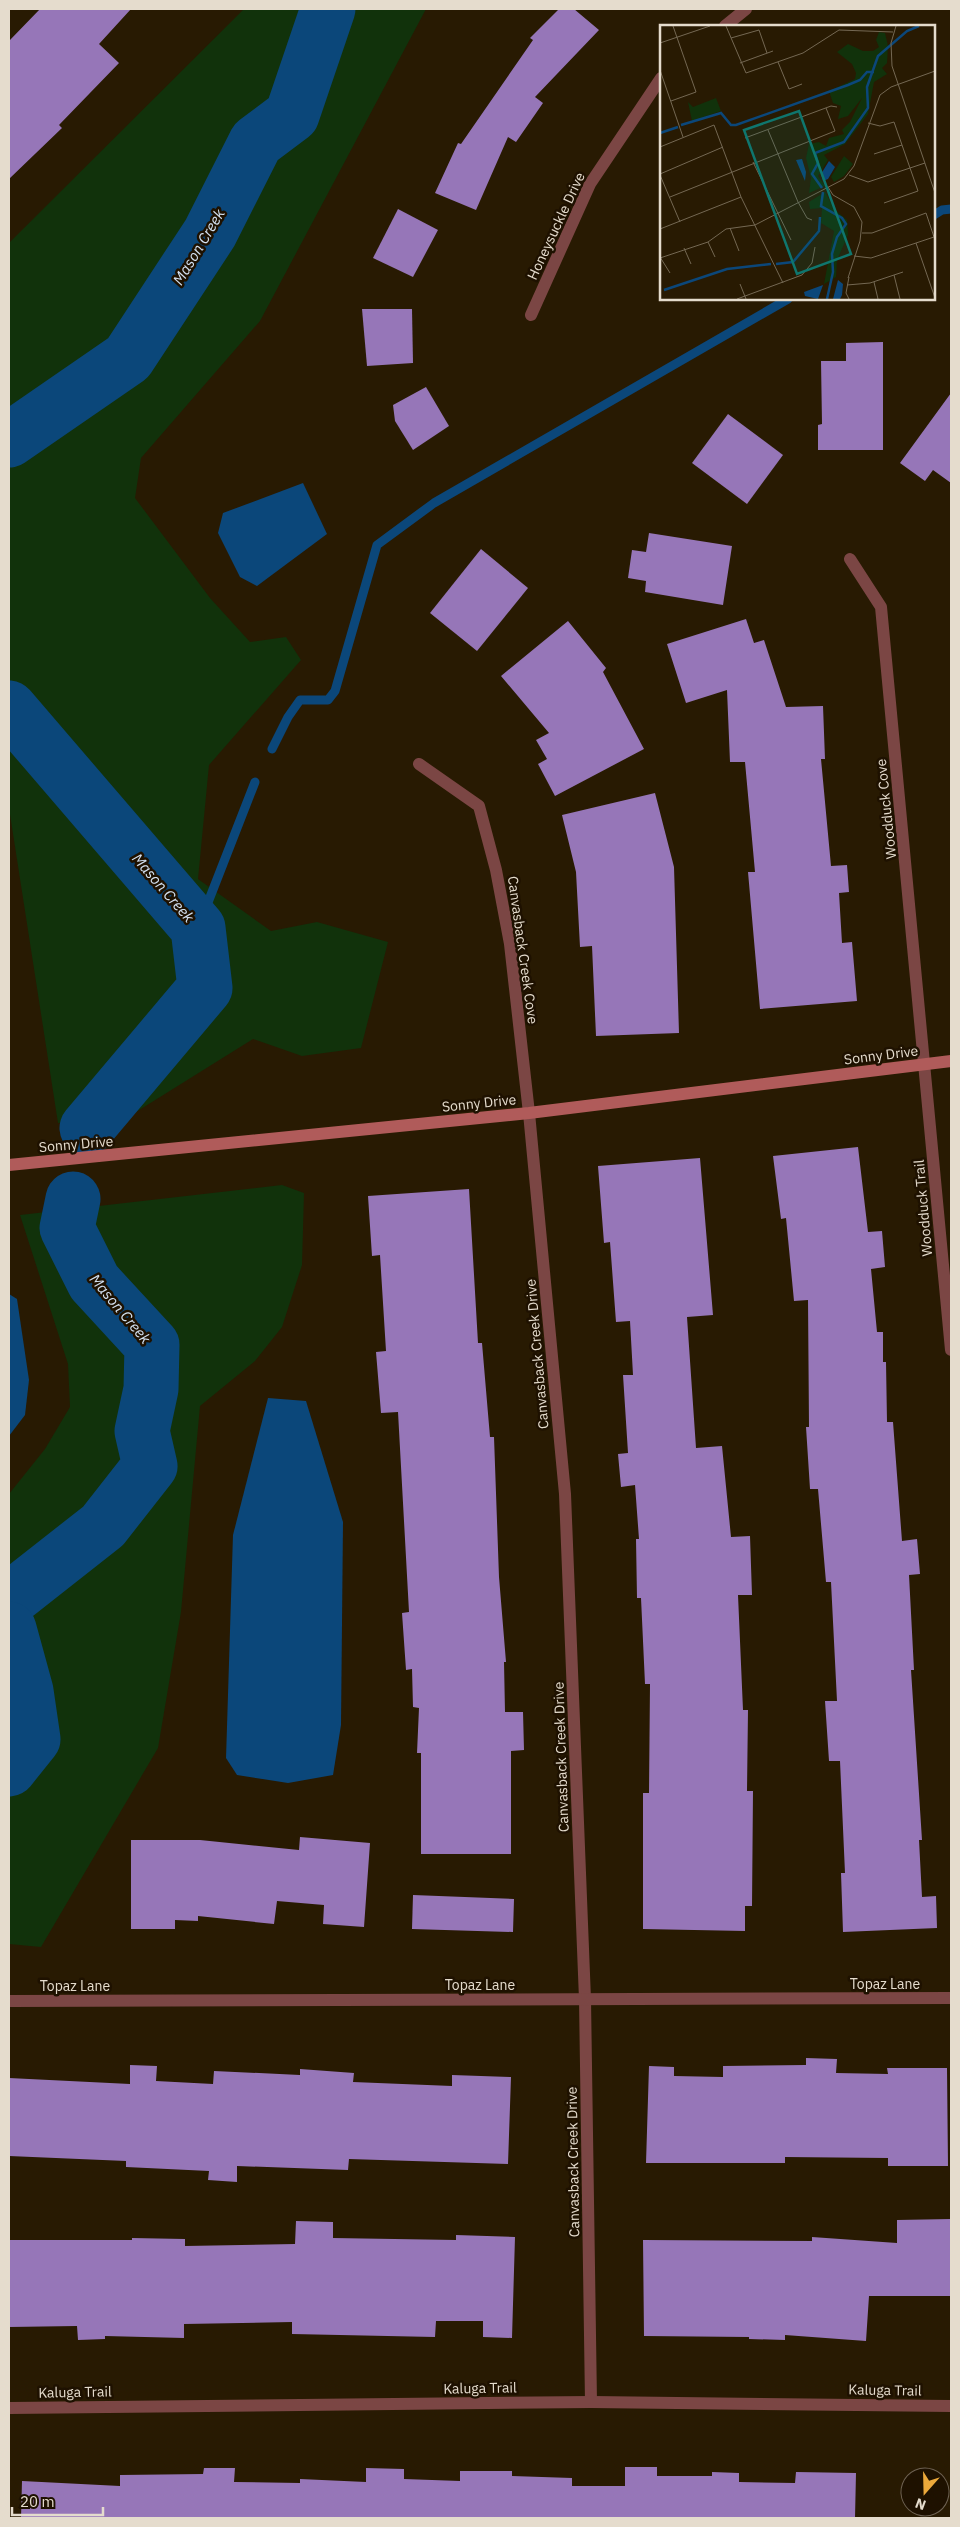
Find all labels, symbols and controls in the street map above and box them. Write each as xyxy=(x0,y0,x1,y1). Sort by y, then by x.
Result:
inset map xyxy=(660,25,935,300)
street label: Honeysuckle Drive xyxy=(523,169,589,283)
water label: Mason Creek xyxy=(168,205,229,288)
street label: Woodduck Cove xyxy=(872,758,900,860)
water label: Mason Creek xyxy=(128,849,199,926)
street label: Canvasback Creek Cove xyxy=(504,875,542,1025)
street label: Sonny Drive xyxy=(843,1041,919,1068)
street label: Sonny Drive xyxy=(441,1090,517,1116)
street label: Sonny Drive xyxy=(38,1132,114,1156)
street label: Woodduck Trail xyxy=(910,1159,936,1257)
water label: Mason Creek xyxy=(86,1270,155,1348)
street label: Canvasback Creek Drive xyxy=(521,1278,553,1430)
street label: Canvasback Creek Drive xyxy=(549,1681,573,1833)
street label: Topaz Lane xyxy=(850,1975,921,1993)
street label: Topaz Lane xyxy=(445,1976,516,1994)
street label: Topaz Lane xyxy=(40,1977,111,1995)
street label: Canvasback Creek Drive xyxy=(563,2086,583,2237)
street label: Kaluga Trail xyxy=(443,2378,517,2398)
street label: Kaluga Trail xyxy=(848,2380,922,2400)
street label: Kaluga Trail xyxy=(38,2382,112,2402)
north arrow xyxy=(900,2467,950,2517)
scale bar xyxy=(12,2484,104,2516)
text: 20 m xyxy=(20,2492,55,2511)
text: N xyxy=(913,2494,928,2514)

